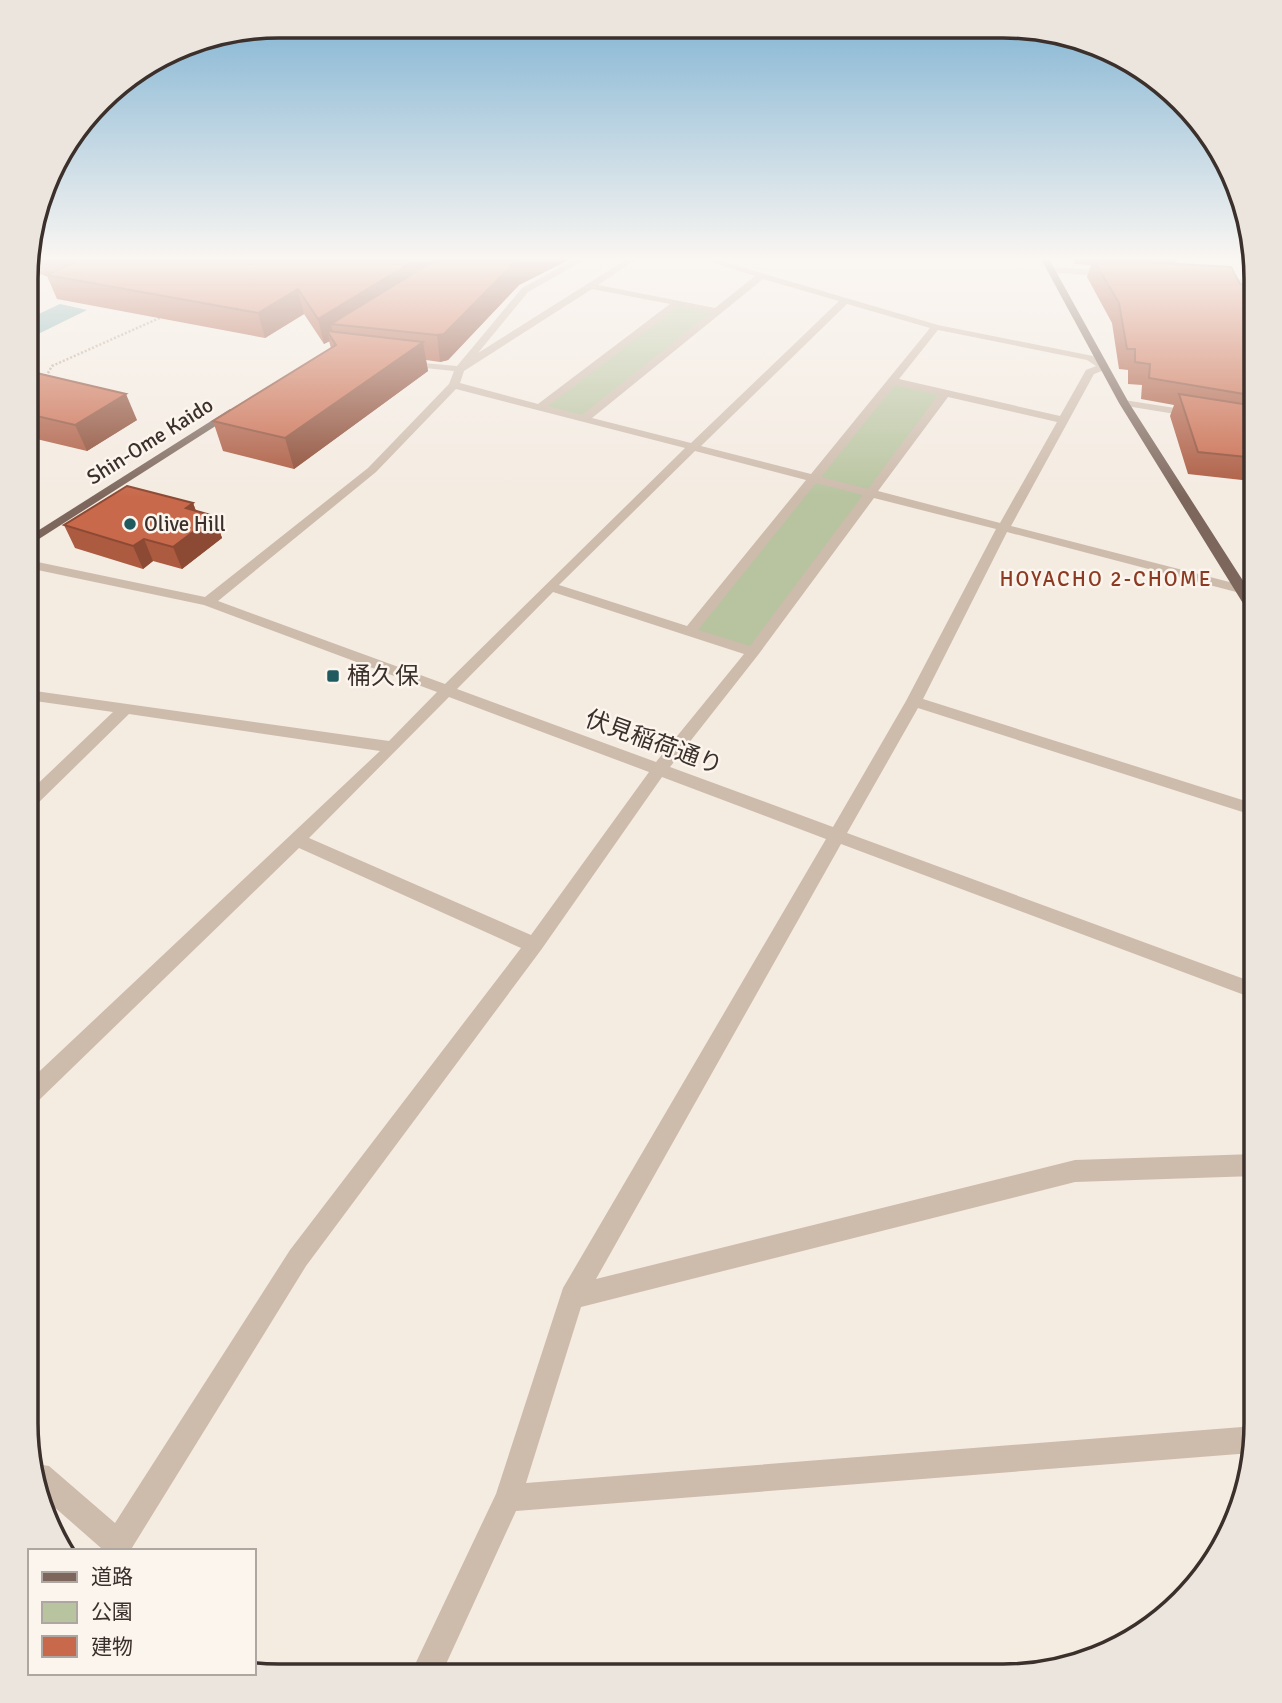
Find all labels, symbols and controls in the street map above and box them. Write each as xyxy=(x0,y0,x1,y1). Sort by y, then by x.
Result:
street label: Shin-Ome Kaido xyxy=(82,392,218,490)
place label: Olive Hill xyxy=(144,511,226,537)
marker: Olive Hill xyxy=(122,516,138,532)
district label: HOYACHO 2-CHOME xyxy=(999,566,1213,592)
place label: 桶久保 xyxy=(347,661,419,691)
marker: 桶久保 xyxy=(325,668,341,684)
street label: 伏見稲荷通り xyxy=(581,703,727,781)
legend xyxy=(28,1549,256,1675)
text: 道路 xyxy=(91,1564,133,1590)
text: 公園 xyxy=(91,1599,133,1625)
text: 建物 xyxy=(91,1634,133,1660)

